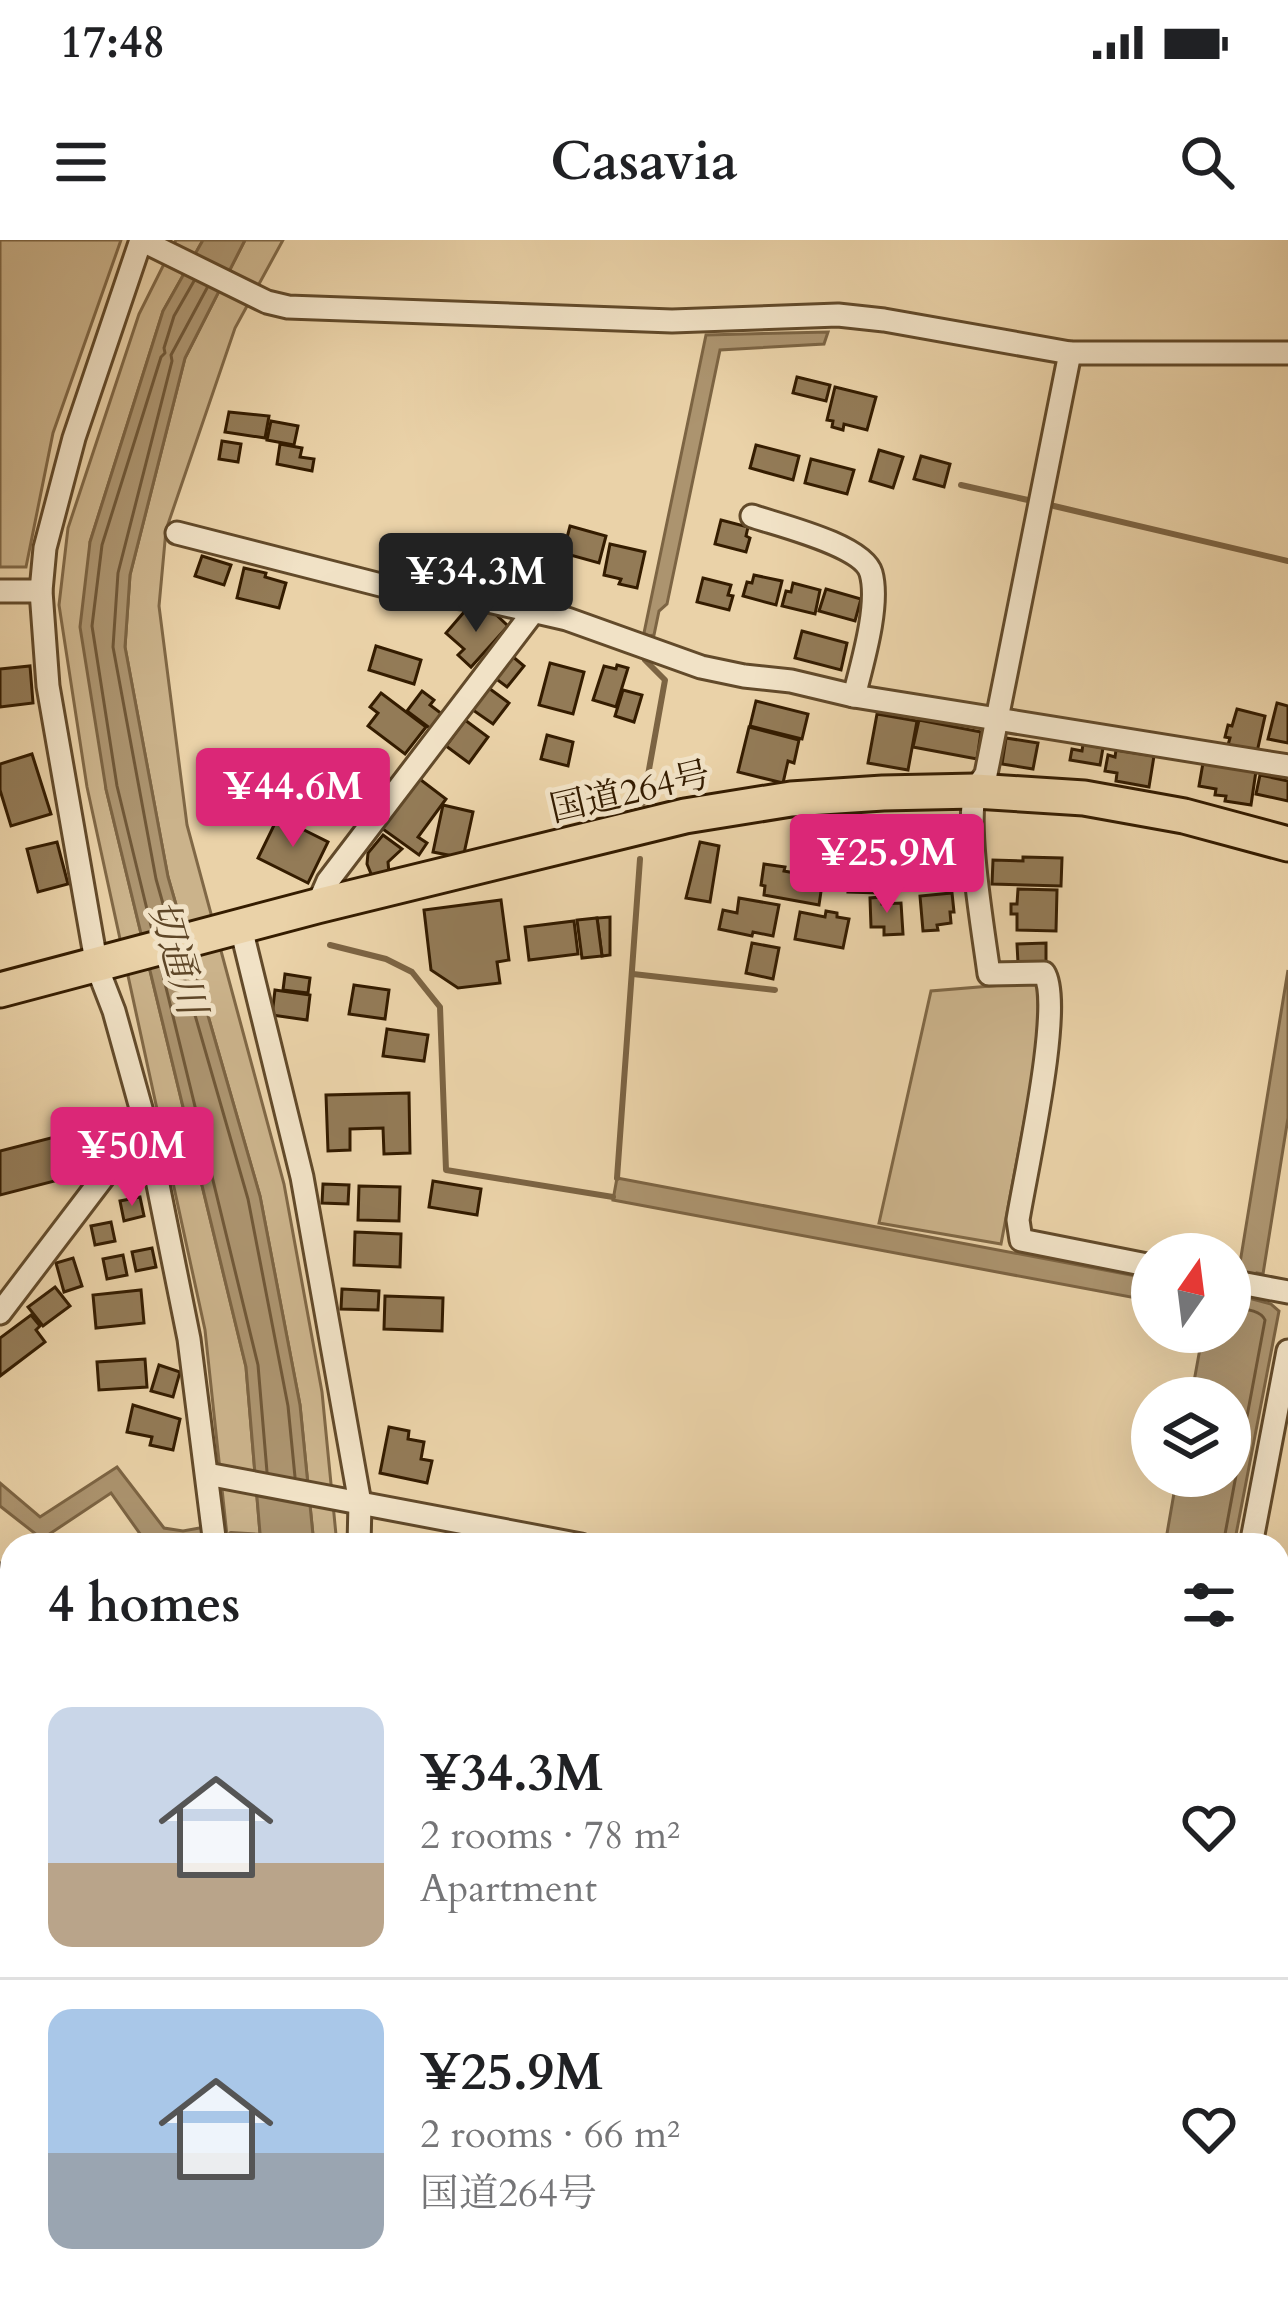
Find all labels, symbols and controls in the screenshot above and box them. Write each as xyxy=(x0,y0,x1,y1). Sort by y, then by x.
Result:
text: 17:48 xyxy=(60,12,165,73)
text: Casavia xyxy=(550,126,738,199)
icon: menu xyxy=(48,129,114,195)
icon: search xyxy=(1174,129,1240,195)
pin: ¥34.3M xyxy=(378,533,574,635)
text: ¥34.3M xyxy=(406,545,546,598)
pin: ¥44.6M xyxy=(195,748,391,850)
street label: 国道264号 xyxy=(545,750,715,834)
text: ¥44.6M xyxy=(223,760,363,813)
pin: ¥25.9M xyxy=(789,814,985,916)
text: ¥25.9M xyxy=(817,826,957,879)
water label: 切通川 xyxy=(135,893,220,1024)
pin: ¥50M xyxy=(61,1107,203,1209)
text: ¥50M xyxy=(78,1119,186,1172)
north arrow xyxy=(1131,1233,1251,1353)
map controls xyxy=(1131,1233,1251,1497)
button: layers xyxy=(1131,1377,1251,1497)
text: 4 homes xyxy=(48,1570,240,1640)
icon: filters xyxy=(1176,1572,1242,1638)
text: ¥34.3M xyxy=(420,1739,603,1809)
icon: home xyxy=(144,1755,288,1899)
icon: heart xyxy=(1176,1794,1242,1860)
text: 2 rooms · 78 m² xyxy=(420,1809,680,1862)
text: Apartment xyxy=(420,1862,597,1915)
text: ¥25.9M xyxy=(420,2038,603,2108)
icon: home xyxy=(144,2057,288,2201)
icon: heart xyxy=(1176,2096,1242,2162)
text: 2 rooms · 66 m² xyxy=(420,2108,680,2161)
text: 国道264号 xyxy=(420,2167,597,2220)

